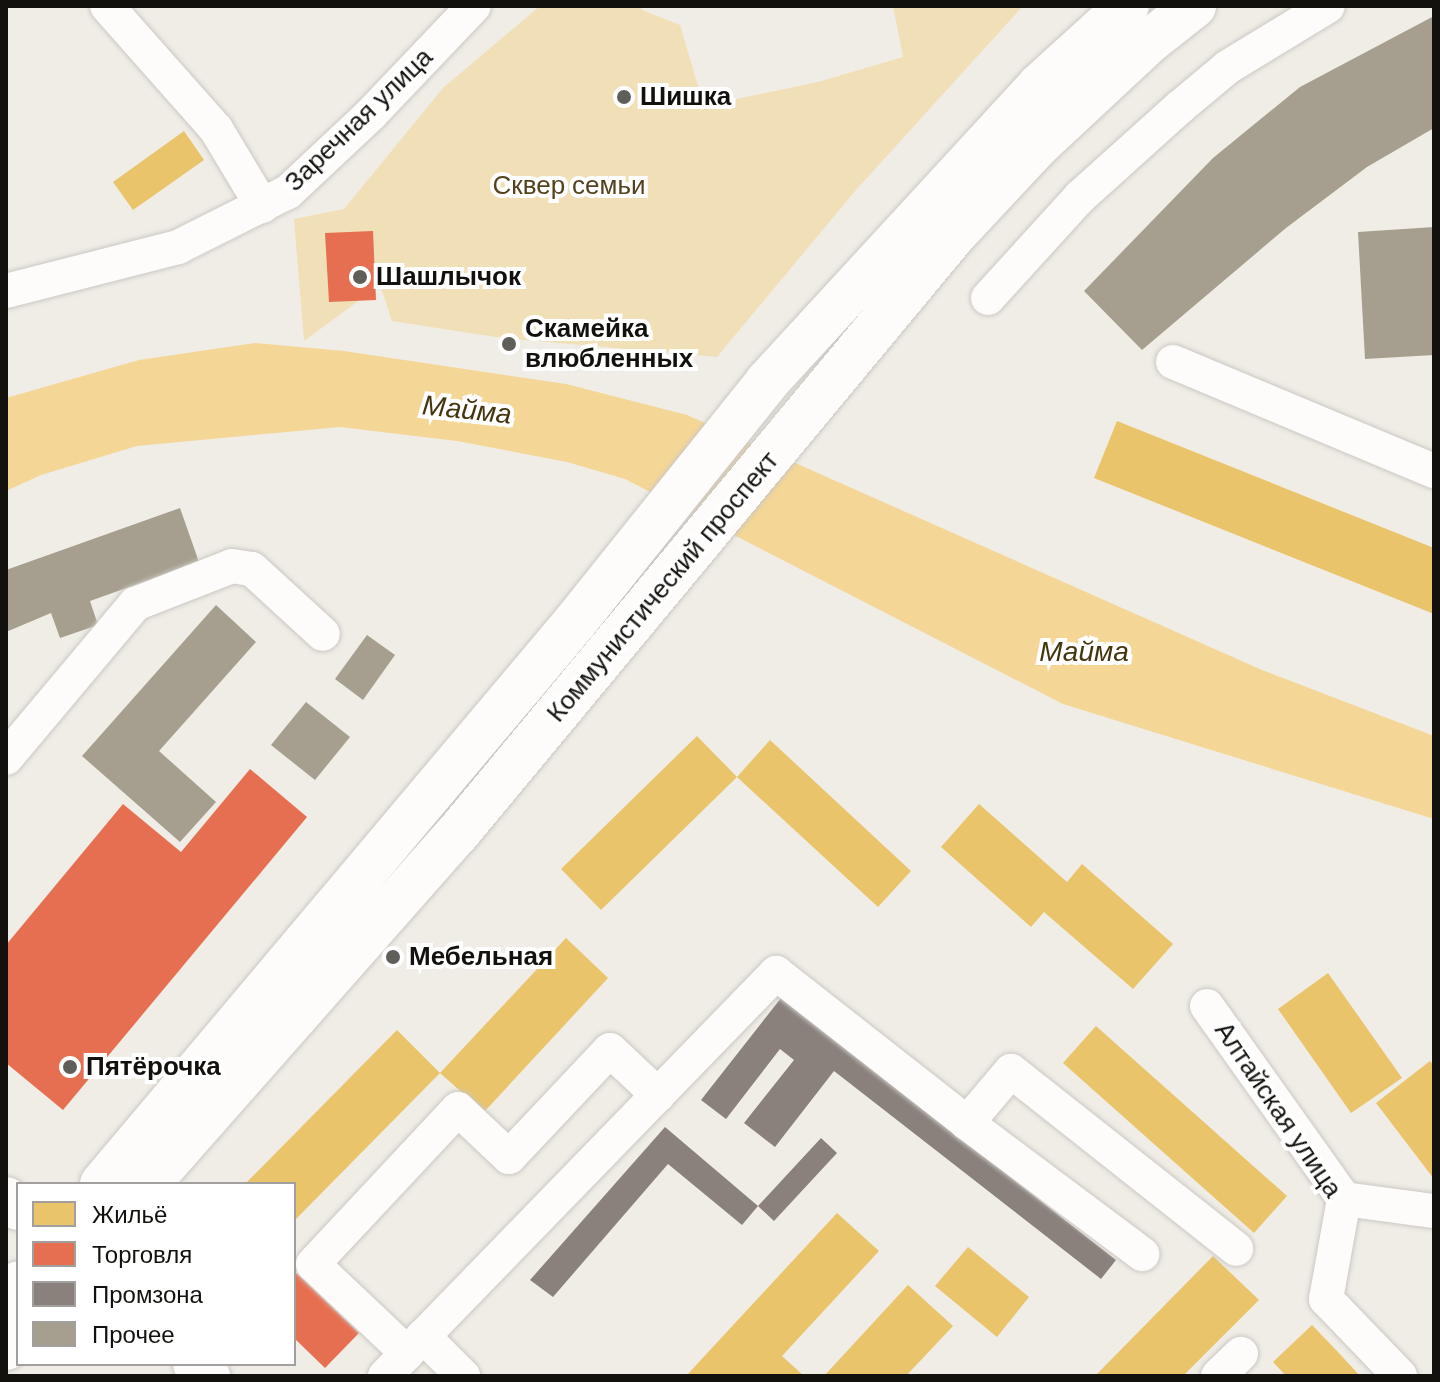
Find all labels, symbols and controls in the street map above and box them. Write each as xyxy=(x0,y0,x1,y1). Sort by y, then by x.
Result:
street label: Заречная улица xyxy=(279,42,439,198)
place label: Шишка xyxy=(640,81,731,113)
marker: Шишка xyxy=(615,88,633,106)
park label: Сквер семьи xyxy=(493,170,645,202)
place label: Шашлычок xyxy=(376,261,521,293)
marker: Шашлычок xyxy=(351,268,369,286)
place label: Скамейка влюбленных xyxy=(525,313,693,374)
marker: Скамейка влюбленных xyxy=(500,335,518,353)
water label: Майма xyxy=(421,389,513,431)
street label: Коммунистический проспект xyxy=(541,445,785,729)
water label: Майма xyxy=(1039,635,1129,669)
place label: Мебельная xyxy=(409,941,553,973)
marker: Мебельная xyxy=(384,948,402,966)
street label: Алтайская улица xyxy=(1208,1016,1348,1204)
place label: Пятёрочка xyxy=(86,1051,221,1083)
marker: Пятёрочка xyxy=(61,1058,79,1076)
legend xyxy=(16,1182,296,1366)
text: Жильё xyxy=(92,1199,167,1230)
text: Торговля xyxy=(92,1239,192,1270)
text: Промзона xyxy=(92,1279,203,1310)
text: Прочее xyxy=(92,1319,175,1350)

